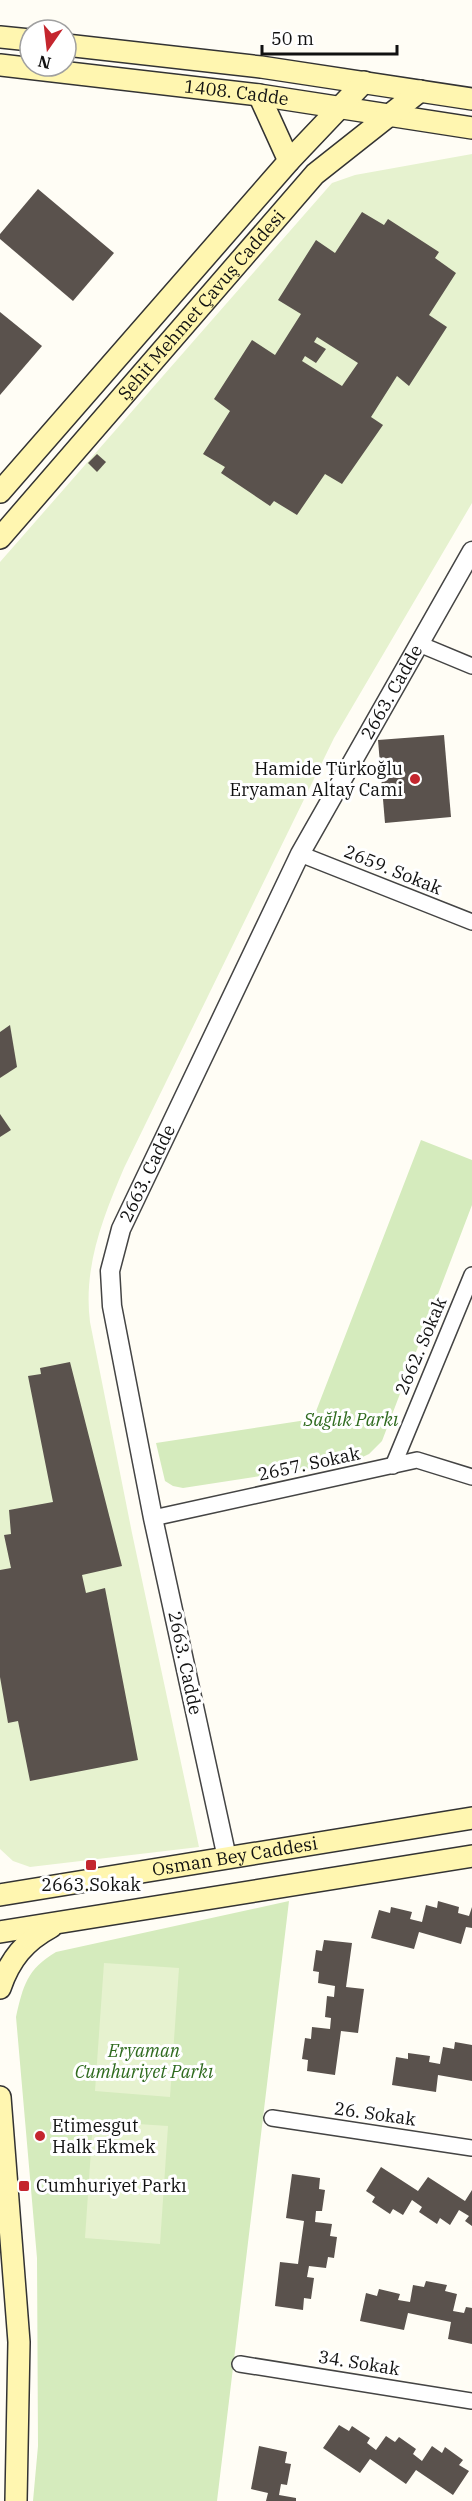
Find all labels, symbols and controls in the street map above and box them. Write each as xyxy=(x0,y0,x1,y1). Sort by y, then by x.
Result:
north arrow xyxy=(18,18,78,78)
scale bar xyxy=(262,18,397,56)
text: 50 m xyxy=(271,27,314,50)
text: N xyxy=(36,51,53,74)
street label: 1408. Cadde xyxy=(183,74,290,110)
street label: Şehit Mehmet Çavuş Caddesi xyxy=(113,205,290,405)
street label: 2663. Cadde xyxy=(355,640,427,743)
place label: Hamide Türkoğlu Eryaman Altay Cami xyxy=(230,757,403,801)
marker: Hamide Türkoğlu Eryaman Altay Cami xyxy=(408,772,422,786)
street label: 2659. Sokak xyxy=(341,839,446,900)
street label: 2663. Cadde xyxy=(114,1121,180,1226)
street label: 2662. Sokak xyxy=(390,1293,452,1398)
park label: Sağlık Parkı xyxy=(303,1408,399,1431)
street label: 2657. Sokak xyxy=(256,1441,363,1486)
street label: 2663. Cadde xyxy=(163,1609,208,1717)
street label: Osman Bey Caddesi xyxy=(150,1831,319,1881)
marker: 2663.Sokak xyxy=(84,1858,98,1872)
place label: 2663.Sokak xyxy=(41,1873,141,1896)
park label: Eryaman Cumhuriyet Parkı xyxy=(75,2039,214,2083)
street label: 26. Sokak xyxy=(333,2096,418,2131)
place label: Etimesgut Halk Ekmek xyxy=(52,2114,156,2158)
marker: Etimesgut Halk Ekmek xyxy=(33,2129,47,2143)
place label: Cumhuriyet Parkı xyxy=(36,2174,187,2197)
marker: Cumhuriyet Parkı xyxy=(17,2179,31,2193)
street label: 34. Sokak xyxy=(317,2345,402,2380)

